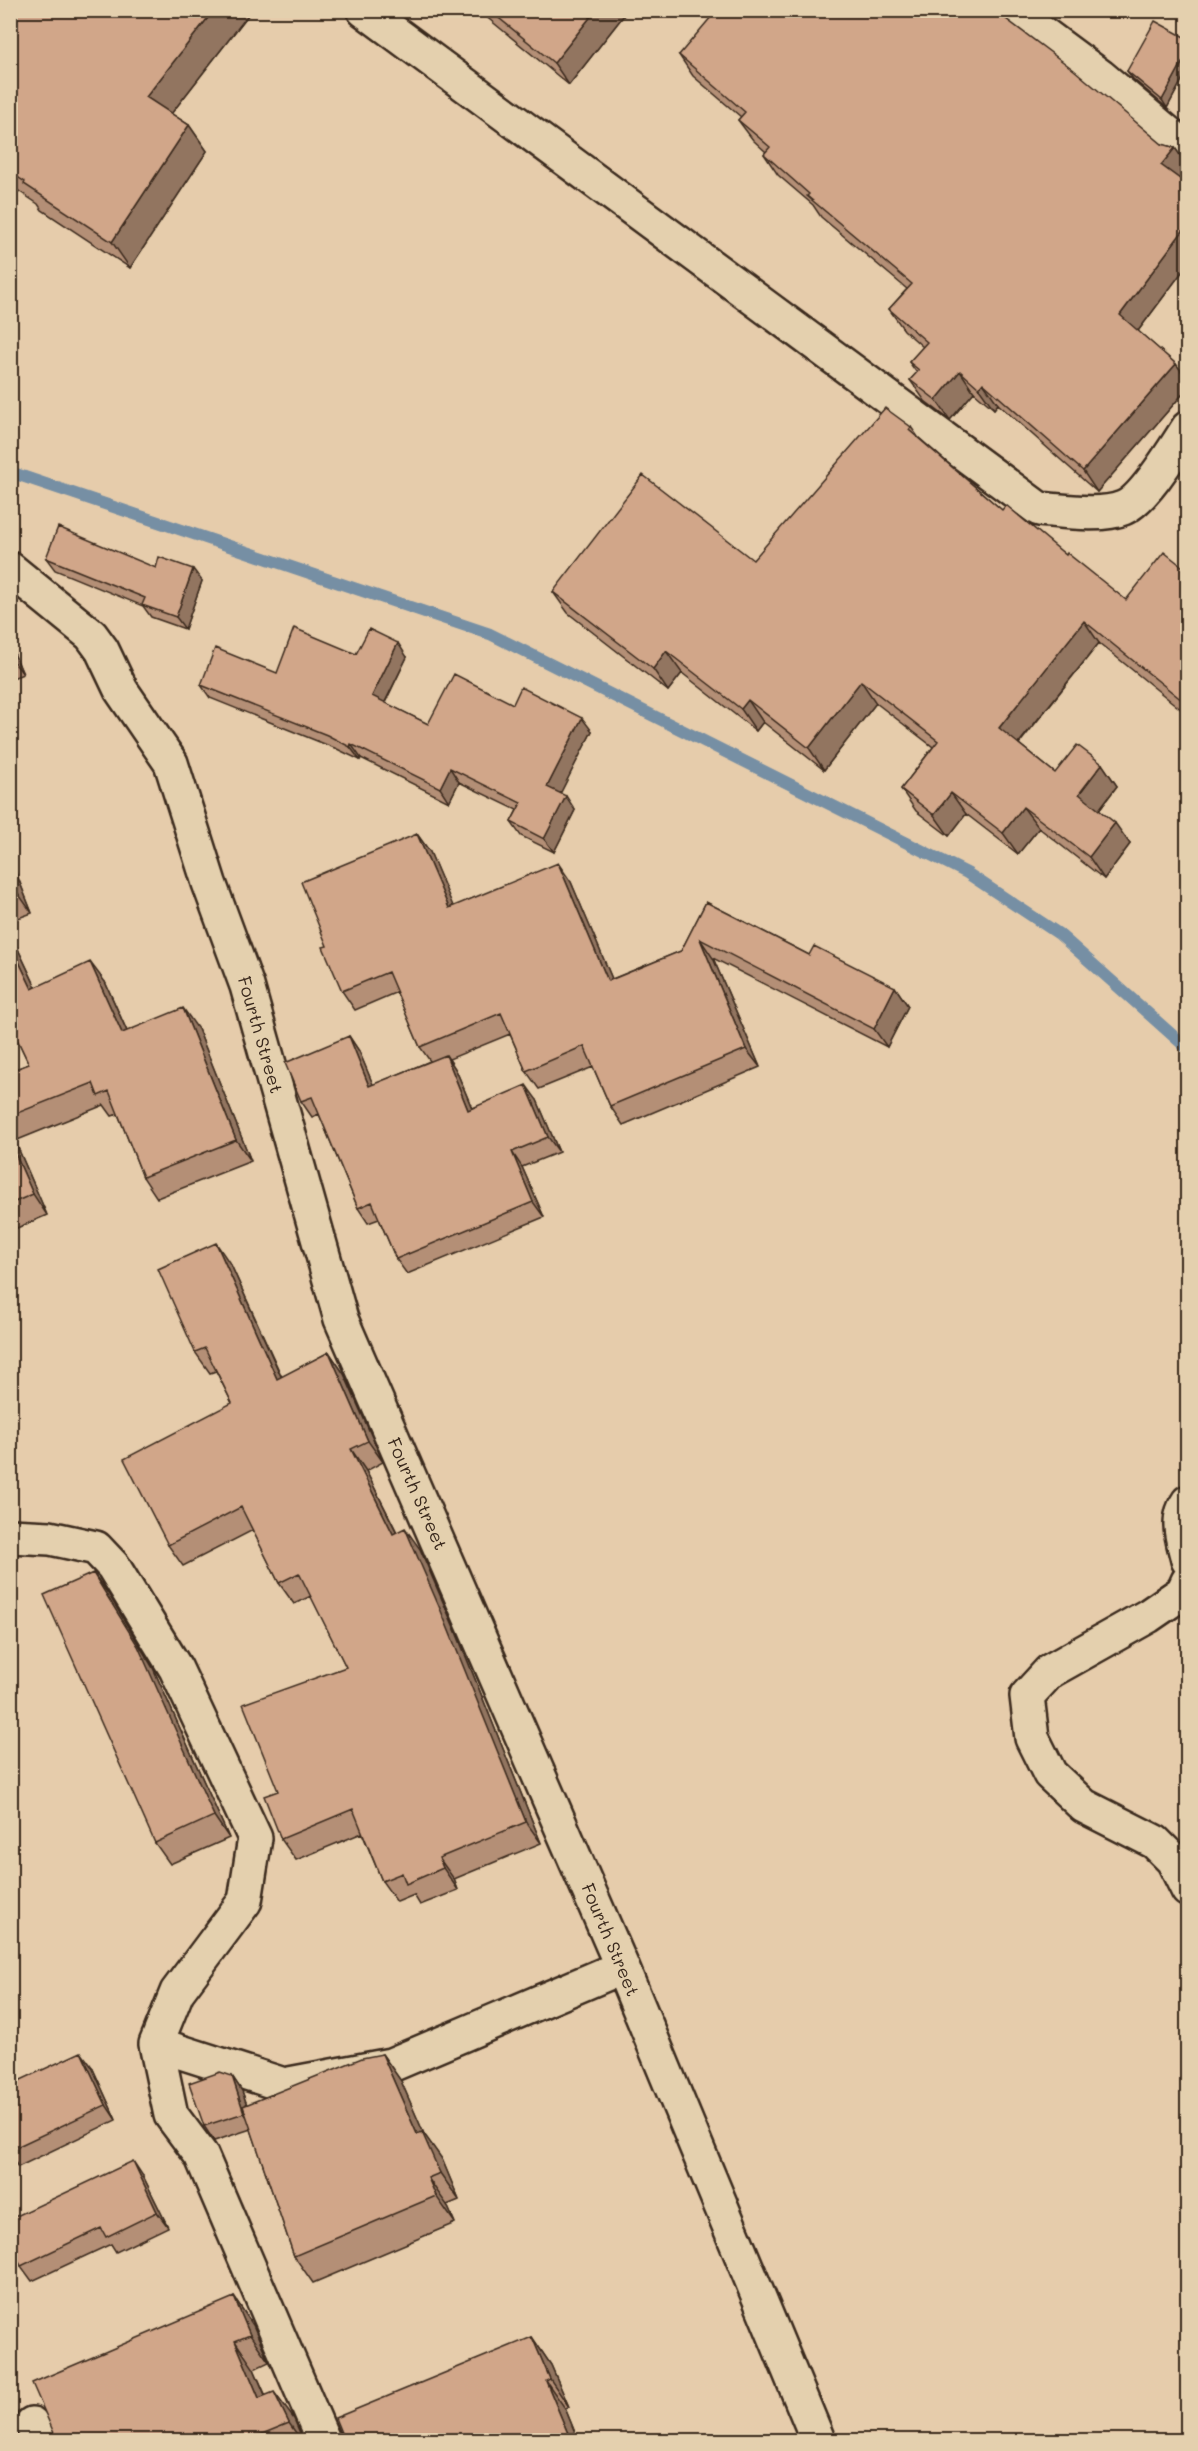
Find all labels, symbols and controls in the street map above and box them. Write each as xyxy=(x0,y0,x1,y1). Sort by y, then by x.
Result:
street label: Fourth Street xyxy=(233,973,289,1096)
street label: Fourth Street xyxy=(382,1434,453,1554)
street label: Fourth Street xyxy=(576,1879,646,2000)

